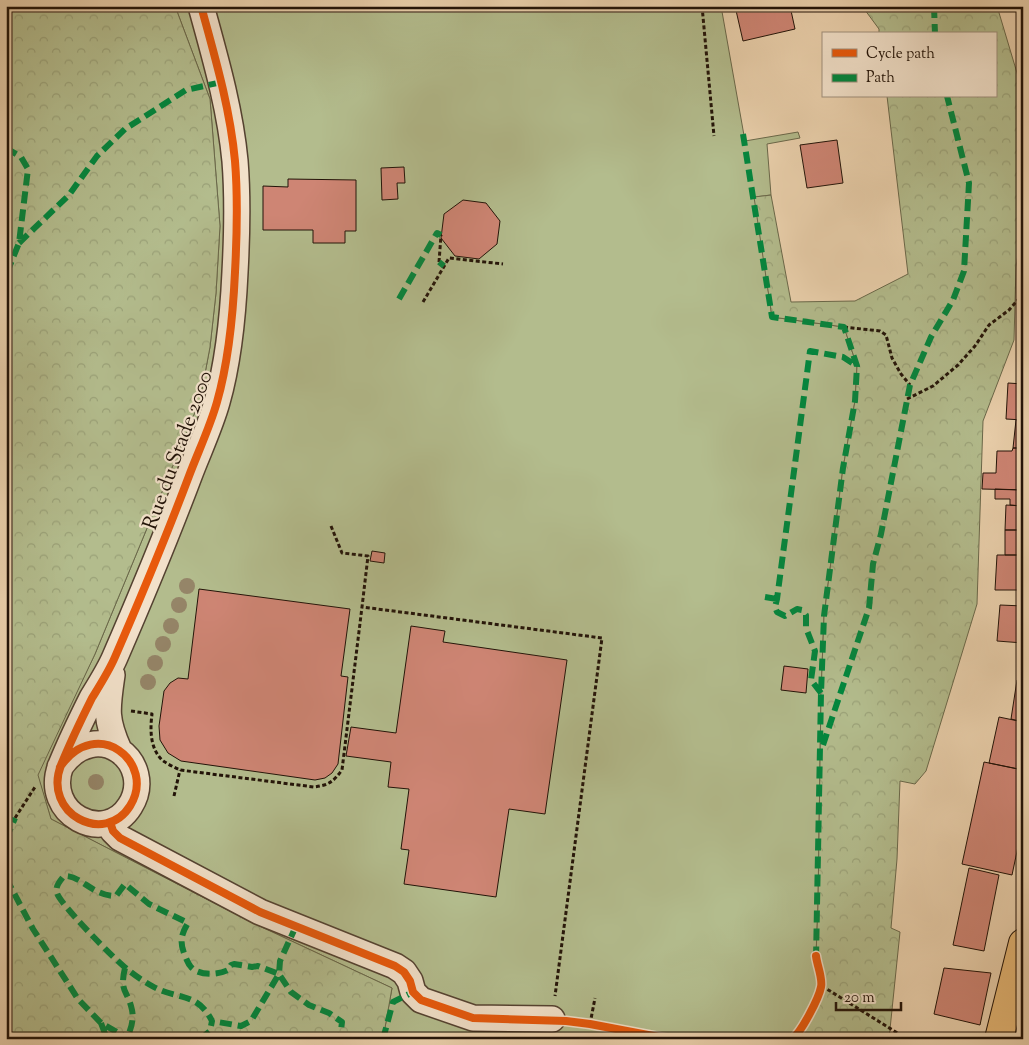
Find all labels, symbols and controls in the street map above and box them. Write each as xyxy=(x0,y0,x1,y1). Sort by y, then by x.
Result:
legend xyxy=(822,32,996,98)
text: Cycle path xyxy=(866,44,935,65)
text: Path xyxy=(866,68,895,89)
street label: Rue du Stade 2000 xyxy=(136,367,222,534)
scale bar xyxy=(836,980,902,1012)
text: 20 m xyxy=(844,988,875,1009)

